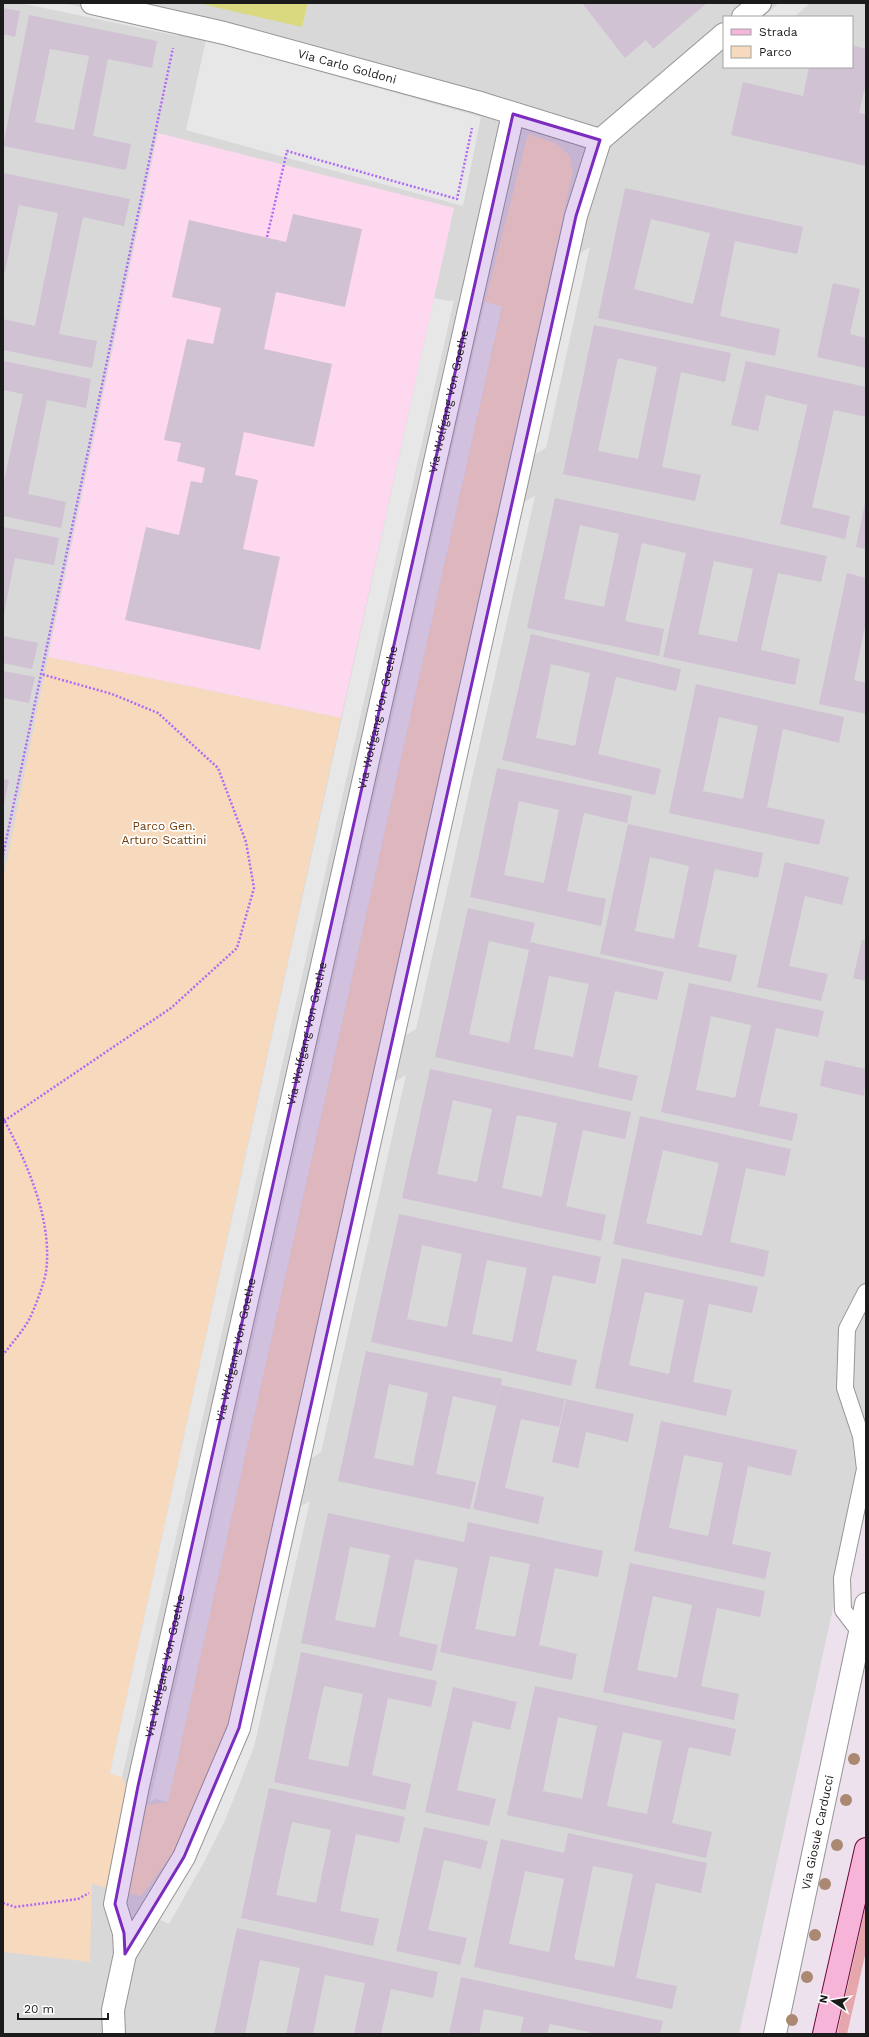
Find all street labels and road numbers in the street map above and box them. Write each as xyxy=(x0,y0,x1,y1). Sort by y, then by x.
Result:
street label: Via Carlo Goldoni xyxy=(296,46,398,87)
street label: Via Wolfgang Von Goethe xyxy=(426,328,471,474)
street label: Via Wolfgang Von Goethe xyxy=(355,644,401,791)
street label: Via Wolfgang Von Goethe xyxy=(284,960,330,1107)
street label: Via Wolfgang Von Goethe xyxy=(213,1277,259,1423)
street label: Via Wolfgang Von Goethe xyxy=(142,1593,188,1739)
street label: Via Giosuè Carducci xyxy=(799,1774,837,1891)

